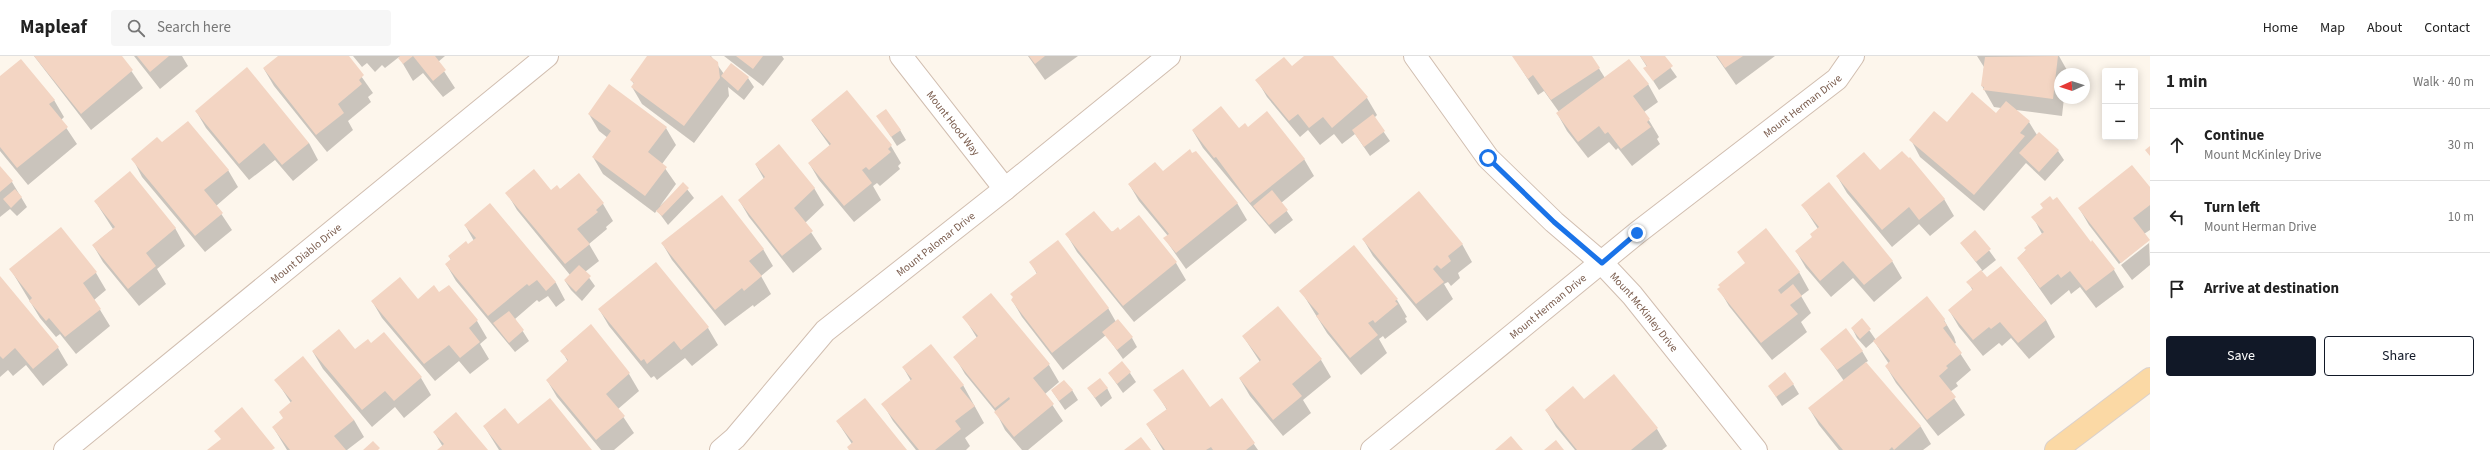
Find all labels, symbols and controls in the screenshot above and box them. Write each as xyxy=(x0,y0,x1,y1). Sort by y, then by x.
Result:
search box xyxy=(111,10,391,46)
text: Mapleaf xyxy=(20,14,87,41)
icon: search xyxy=(125,17,147,39)
text: Search here xyxy=(157,17,231,38)
text: Home xyxy=(2263,18,2298,38)
text: Map xyxy=(2320,18,2345,38)
text: About xyxy=(2367,18,2402,38)
text: Contact xyxy=(2424,18,2470,38)
north arrow xyxy=(2054,68,2090,104)
map controls xyxy=(2102,68,2138,140)
button: + xyxy=(2102,68,2138,104)
text: 1 min xyxy=(2166,70,2207,94)
street label: Mount Herman Drive xyxy=(1760,72,1846,141)
text: Walk · 40 m xyxy=(2413,73,2474,91)
street label: Mount Hood Way xyxy=(923,88,983,159)
button: − xyxy=(2102,104,2138,140)
text: Continue xyxy=(2204,125,2264,146)
icon: ahead xyxy=(2166,134,2188,156)
text: 30 m xyxy=(2448,136,2474,154)
text: Mount McKinley Drive xyxy=(2204,146,2322,164)
route start xyxy=(1479,149,1497,167)
text: Turn left xyxy=(2204,197,2260,218)
icon: left xyxy=(2166,206,2188,228)
street label: Mount Palomar Drive xyxy=(893,208,979,280)
text: 10 m xyxy=(2448,208,2474,226)
text: Mount Herman Drive xyxy=(2204,218,2316,236)
street label: Mount Diablo Drive xyxy=(267,220,345,287)
route end xyxy=(1628,224,1646,242)
street label: Mount McKinley Drive xyxy=(1606,269,1682,355)
street label: Mount Herman Drive xyxy=(1506,270,1590,343)
icon: arrive xyxy=(2166,278,2188,300)
text: Arrive at destination xyxy=(2204,278,2339,299)
button: Save xyxy=(2166,336,2316,376)
button: Share xyxy=(2324,336,2474,376)

